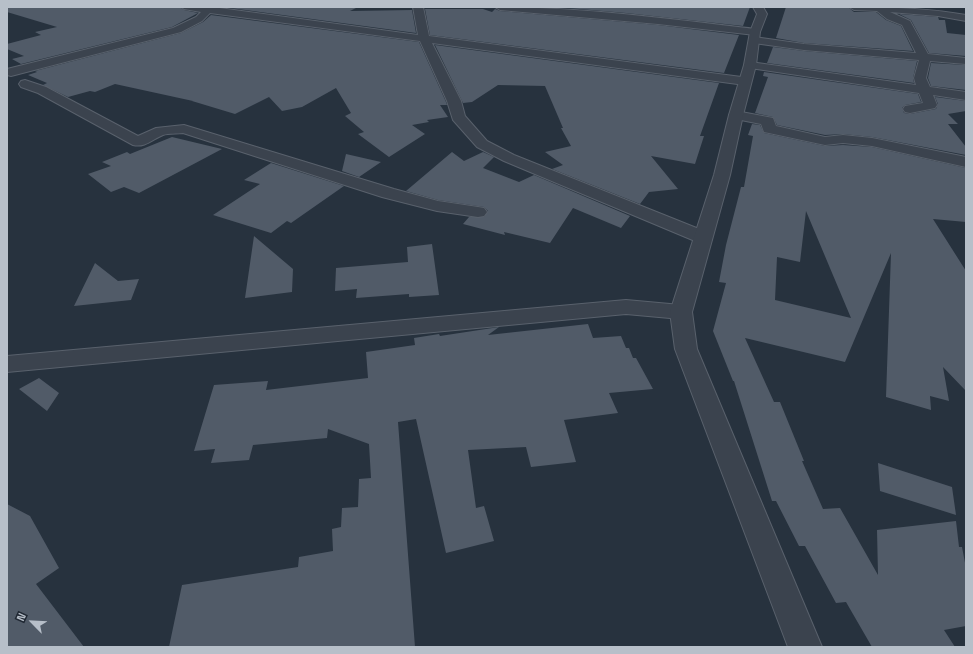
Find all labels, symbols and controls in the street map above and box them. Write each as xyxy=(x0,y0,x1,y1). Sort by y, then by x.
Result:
north arrow xyxy=(12,602,52,642)
text: N xyxy=(13,611,29,623)

